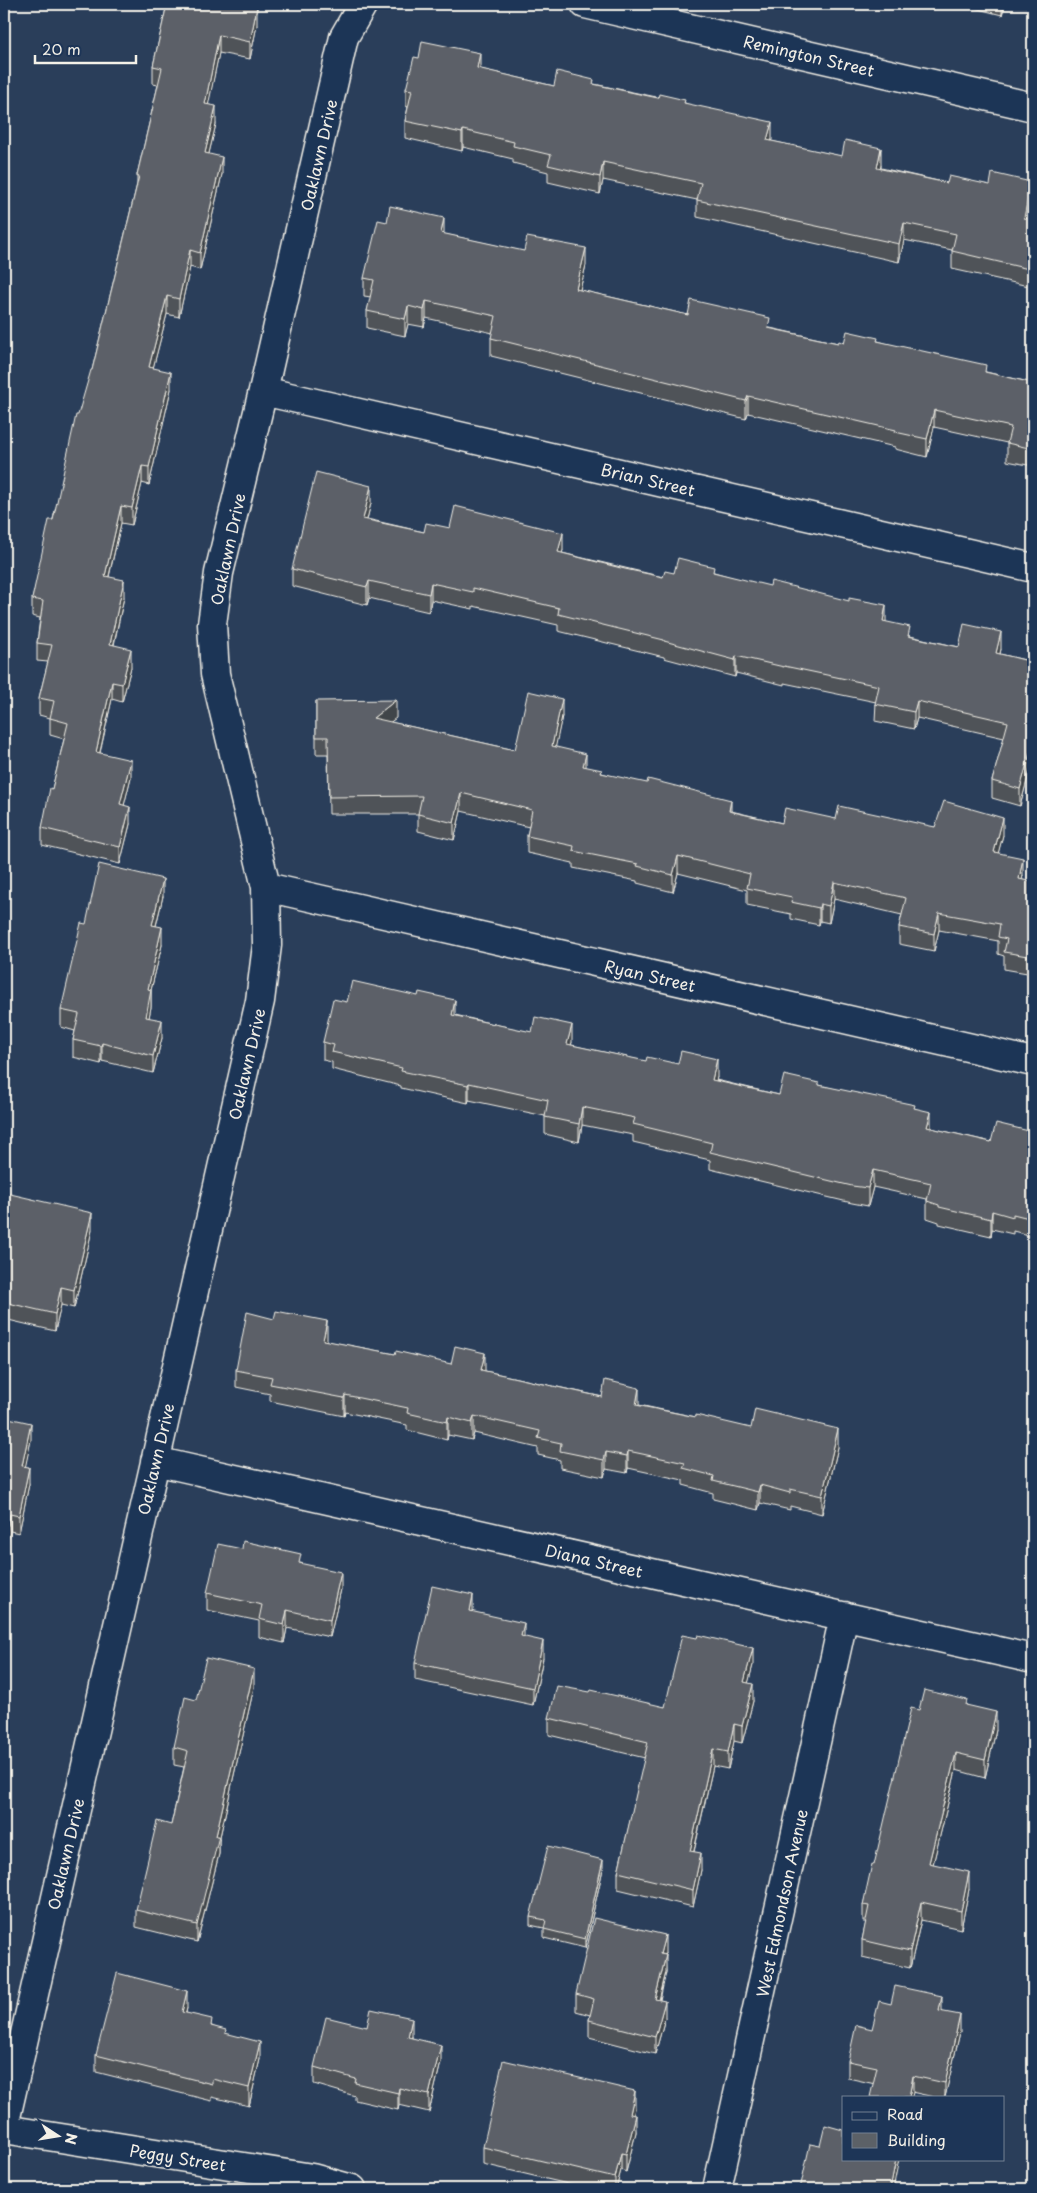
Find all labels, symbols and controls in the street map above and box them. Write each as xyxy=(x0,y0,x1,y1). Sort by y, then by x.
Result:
street label: Remington Street xyxy=(741,28,877,82)
scale bar xyxy=(35,32,136,64)
text: 20 m xyxy=(42,37,81,60)
street label: Oaklawn Drive xyxy=(293,97,343,213)
street label: Brian Street xyxy=(599,457,698,502)
street label: Oaklawn Drive xyxy=(203,491,251,607)
street label: Ryan Street xyxy=(602,953,698,997)
street label: Oaklawn Drive xyxy=(221,1006,271,1122)
street label: Oaklawn Drive xyxy=(130,1401,180,1517)
street label: Diana Street xyxy=(543,1537,646,1583)
street label: Oaklawn Drive xyxy=(40,1796,90,1912)
street label: West Edmondson Avenue xyxy=(749,1806,813,1999)
legend xyxy=(842,2096,1004,2160)
text: Road xyxy=(887,2102,923,2125)
north arrow xyxy=(32,2110,82,2160)
text: Building xyxy=(887,2128,946,2151)
text: N xyxy=(60,2131,83,2146)
street label: Peggy Street xyxy=(128,2138,228,2177)

